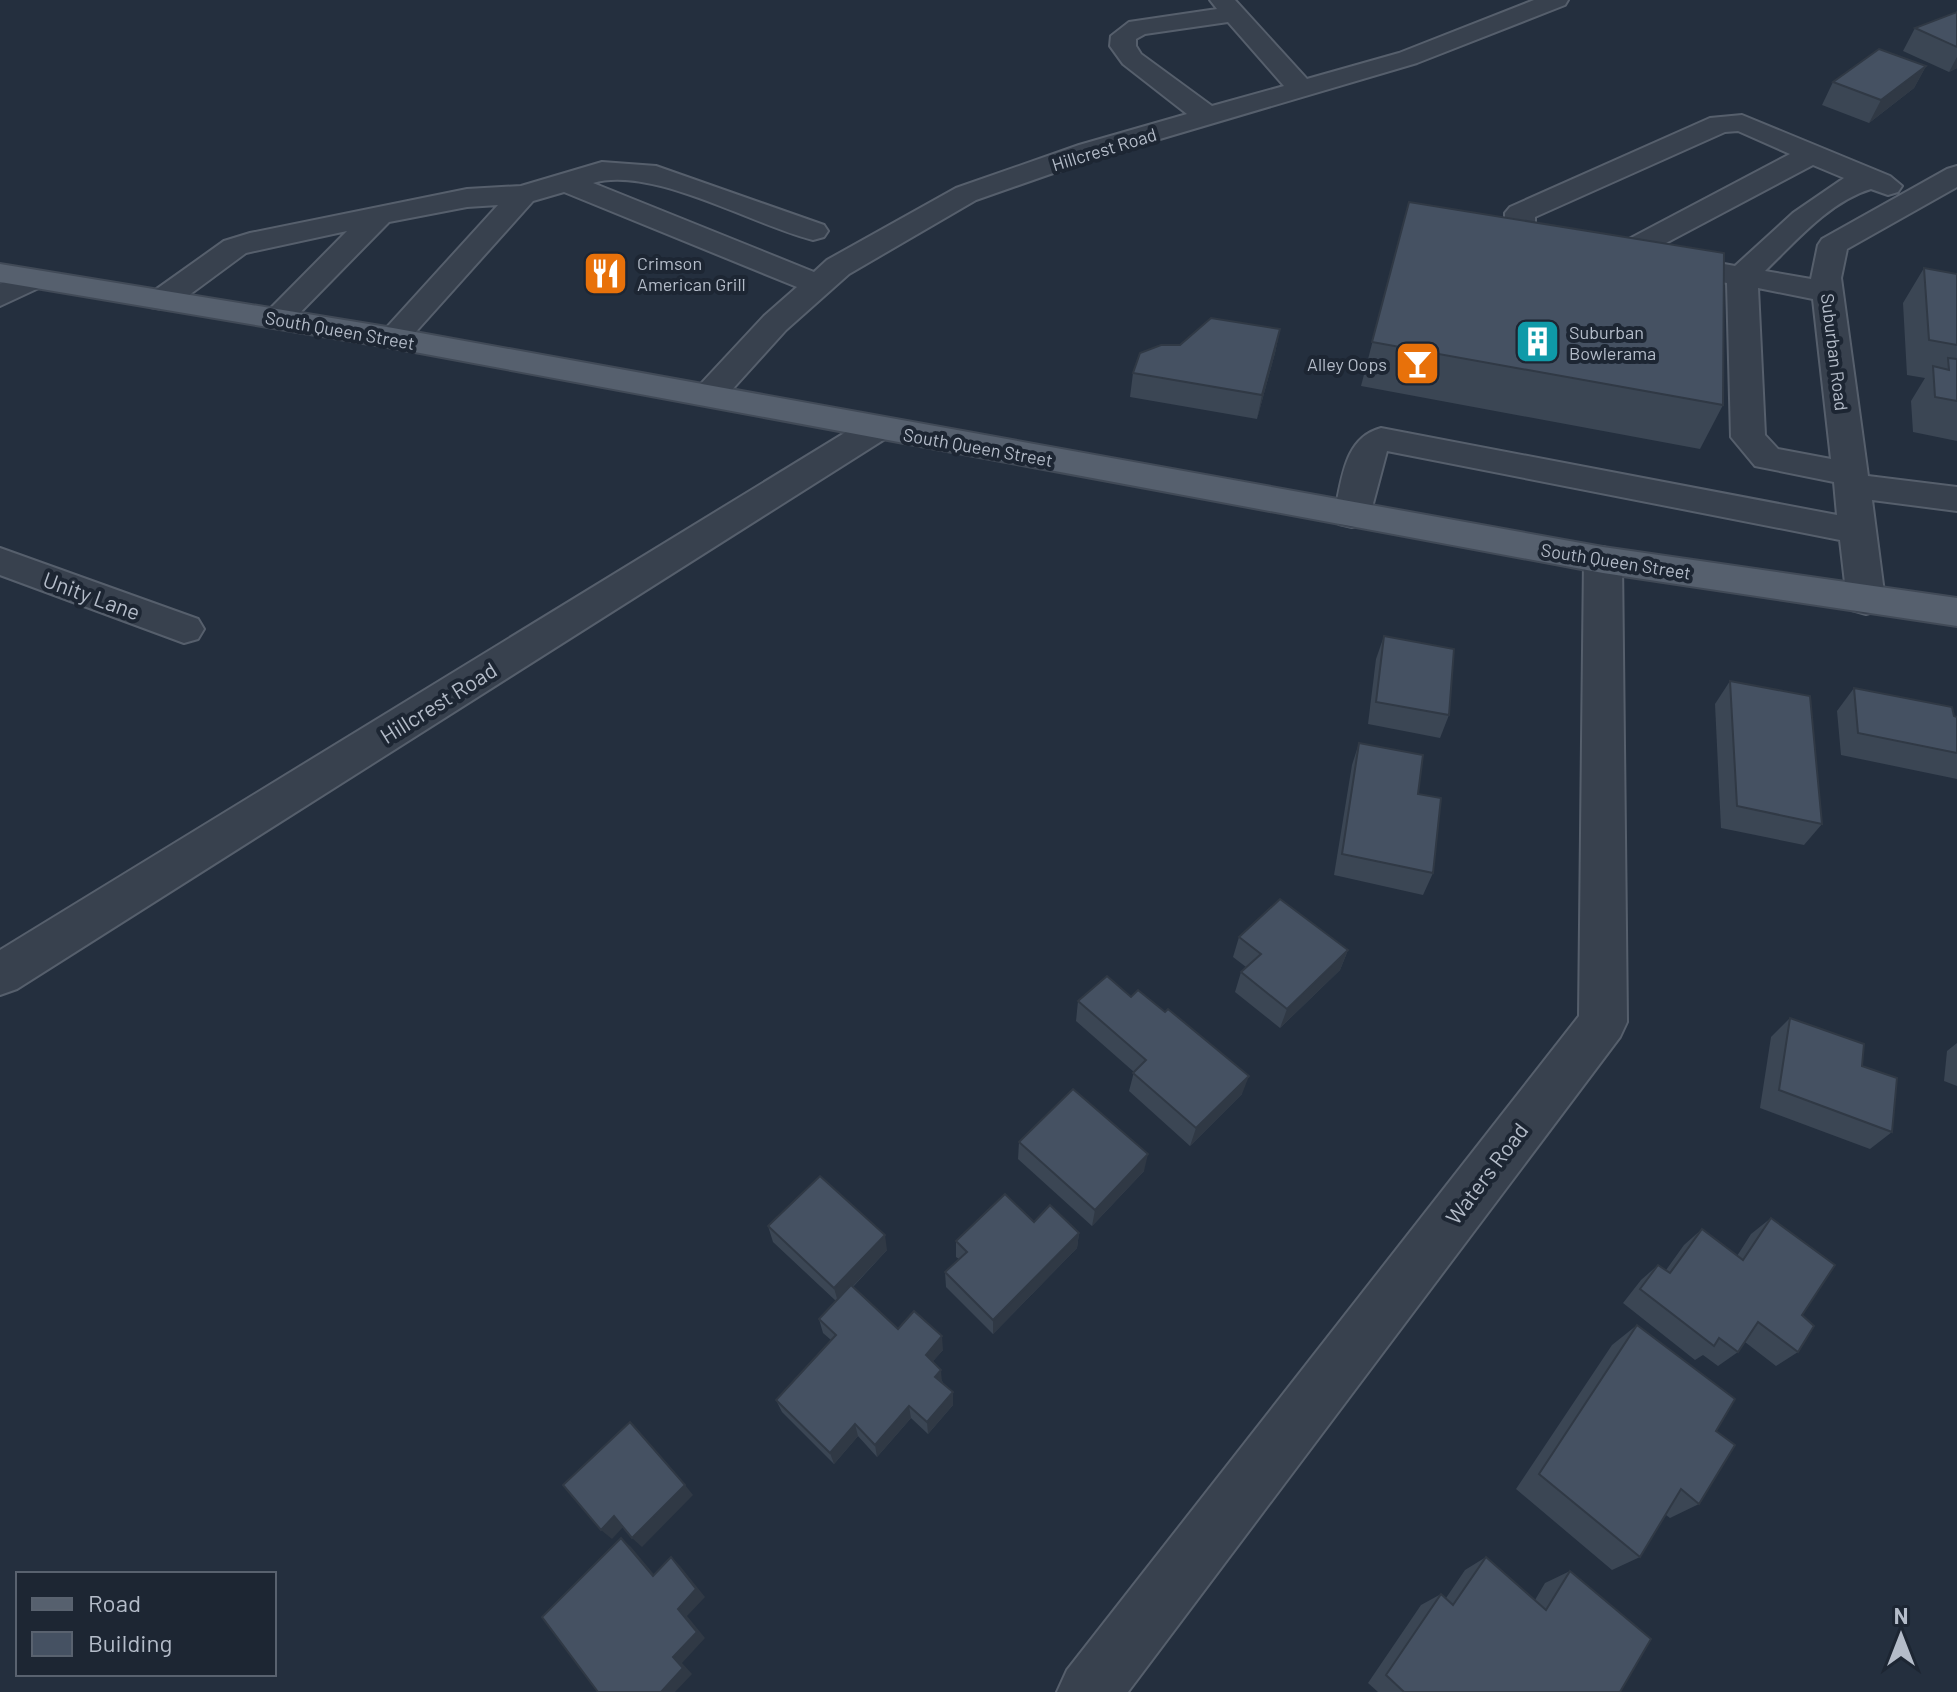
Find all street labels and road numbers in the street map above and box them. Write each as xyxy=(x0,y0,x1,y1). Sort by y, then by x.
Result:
street label: Hillcrest Road xyxy=(1049,123,1159,175)
street label: Suburban Road xyxy=(1817,292,1853,412)
street label: South Queen Street xyxy=(263,306,417,354)
street label: South Queen Street xyxy=(901,423,1055,471)
street label: South Queen Street xyxy=(1539,538,1693,584)
street label: Unity Lane xyxy=(40,565,144,625)
street label: Hillcrest Road xyxy=(375,656,501,748)
street label: Waters Road xyxy=(1439,1117,1533,1229)

